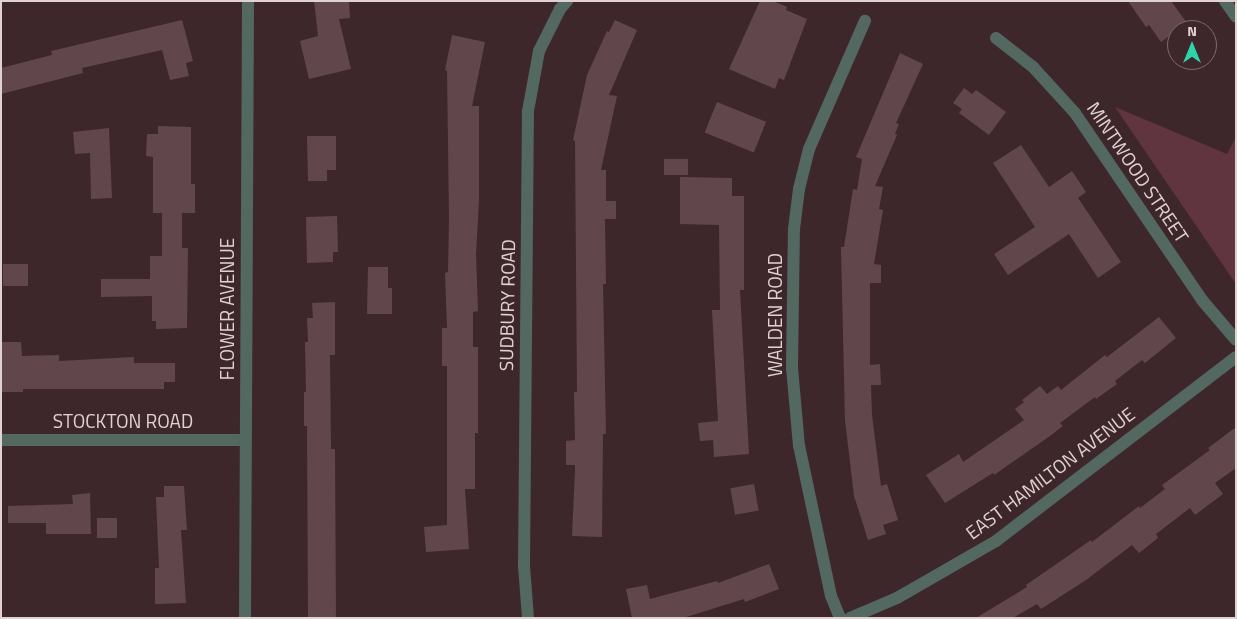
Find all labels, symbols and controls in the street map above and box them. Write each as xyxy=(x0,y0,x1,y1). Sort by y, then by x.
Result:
north arrow xyxy=(1167,20,1217,70)
text: N xyxy=(1187,20,1197,41)
street label: MINTWOOD STREET xyxy=(1082,97,1194,247)
street label: FLOWER AVENUE xyxy=(216,238,238,380)
street label: SUDBURY ROAD xyxy=(494,239,520,371)
street label: WALDEN ROAD xyxy=(764,253,786,377)
street label: EAST HAMILTON AVENUE xyxy=(961,402,1139,544)
street label: STOCKTON ROAD xyxy=(53,410,193,432)

